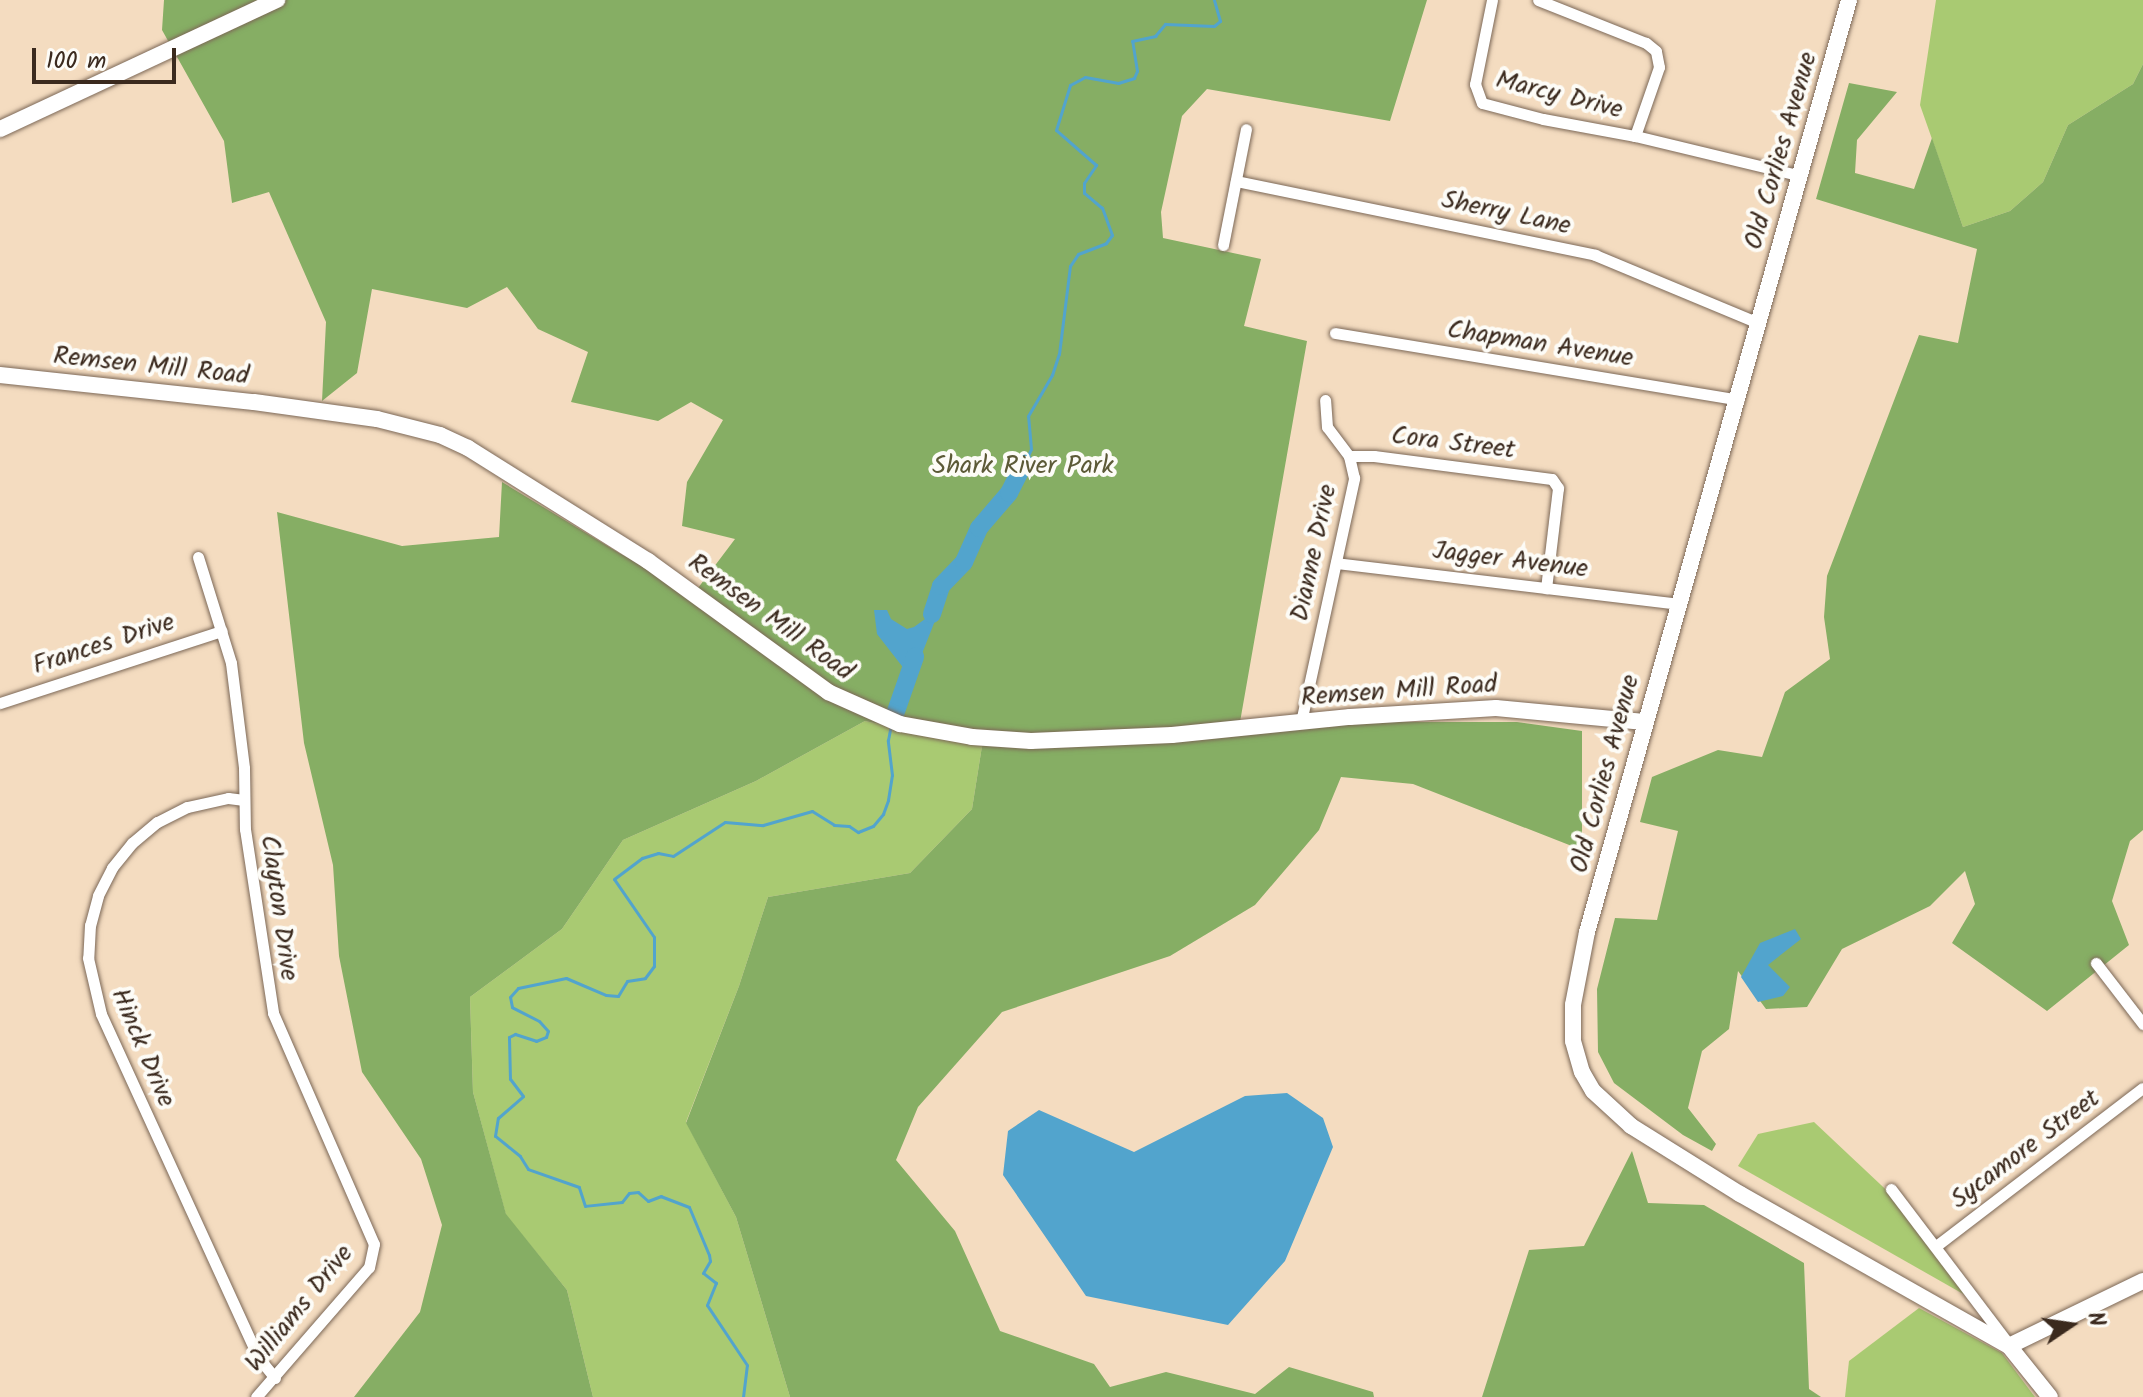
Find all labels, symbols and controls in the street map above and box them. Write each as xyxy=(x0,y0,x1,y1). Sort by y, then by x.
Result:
scale bar xyxy=(36,32,180,82)
text: 100 m xyxy=(46,42,106,81)
street label: Old Corlies Avenue xyxy=(1739,49,1825,253)
street label: Marcy Drive xyxy=(1492,65,1626,127)
street label: Sherry Lane xyxy=(1439,185,1573,243)
street label: Chapman Avenue xyxy=(1445,315,1635,375)
street label: Remsen Mill Road xyxy=(52,341,250,393)
street label: Cora Street xyxy=(1389,421,1517,467)
park label: Shark River Park xyxy=(932,451,1114,483)
street label: Dianne Drive xyxy=(1285,482,1345,624)
street label: Jagger Avenue xyxy=(1431,536,1589,586)
street label: Remsen Mill Road xyxy=(681,548,859,688)
street label: Frances Drive xyxy=(29,607,179,683)
street label: Remsen Mill Road xyxy=(1300,670,1498,714)
street label: Old Corlies Avenue xyxy=(1565,671,1647,877)
street label: Clayton Drive xyxy=(252,833,304,983)
street label: Hinck Drive xyxy=(103,984,181,1112)
street label: Sycamore Street xyxy=(1945,1084,2107,1216)
street label: Williams Drive xyxy=(239,1239,361,1379)
north arrow xyxy=(2031,1285,2111,1365)
text: N xyxy=(2076,1309,2113,1330)

